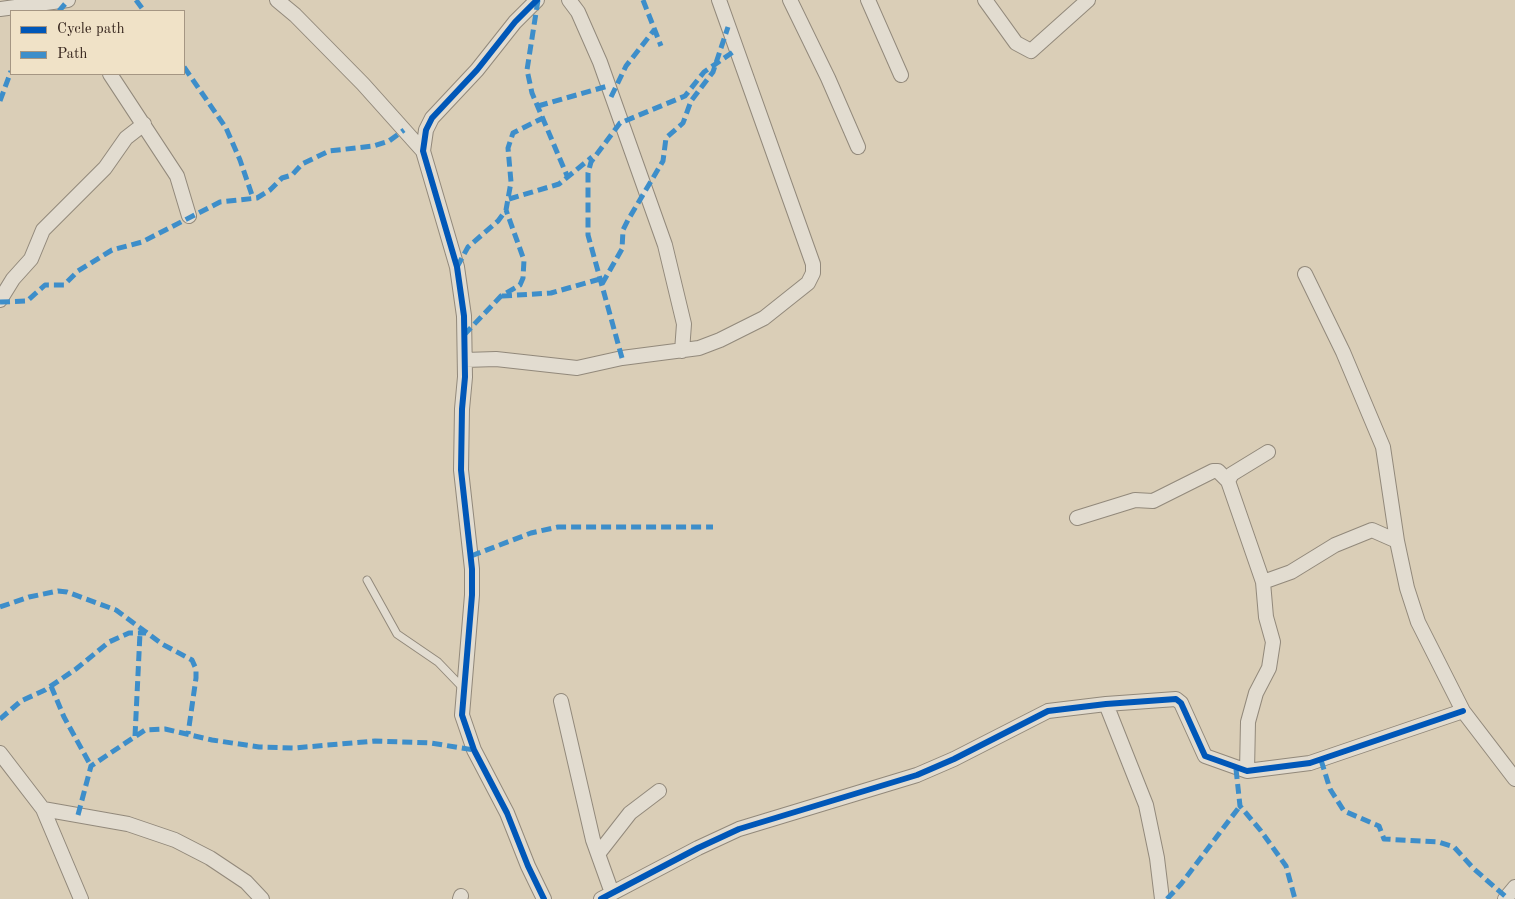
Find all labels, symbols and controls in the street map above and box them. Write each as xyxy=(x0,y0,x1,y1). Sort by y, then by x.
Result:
legend xyxy=(10,10,185,75)
text: Cycle path xyxy=(57,22,125,37)
text: Path xyxy=(57,47,87,62)

